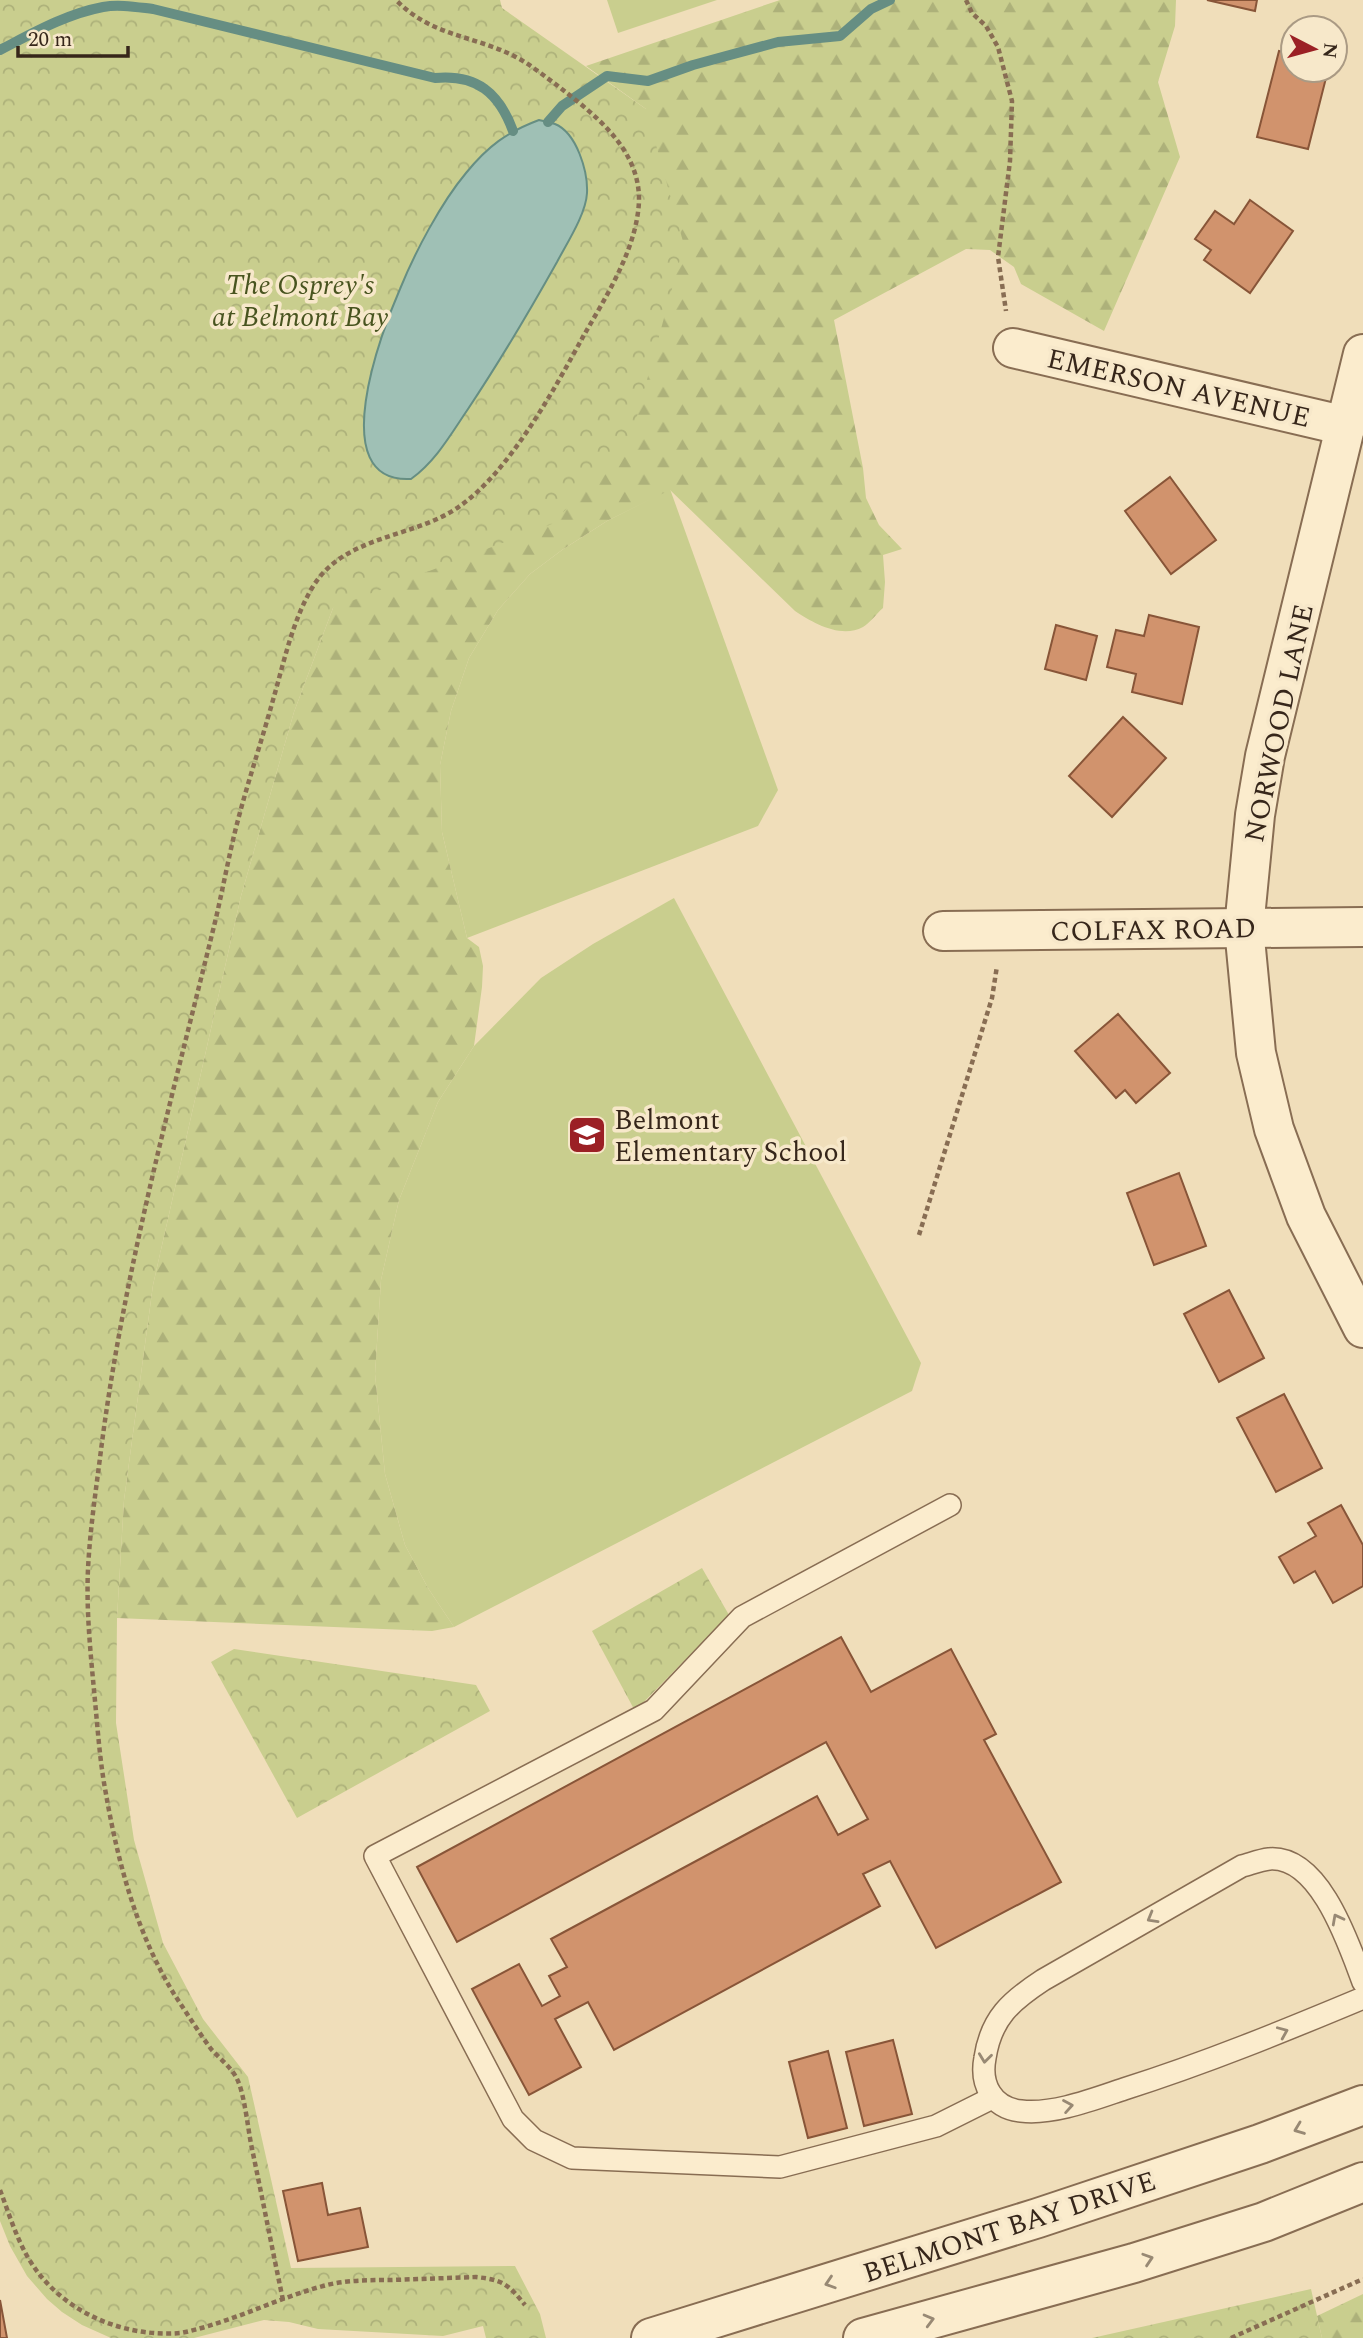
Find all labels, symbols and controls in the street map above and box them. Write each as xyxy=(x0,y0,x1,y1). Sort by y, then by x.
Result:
scale bar xyxy=(18,14,128,58)
north arrow xyxy=(1279,14,1349,84)
text: 20 m xyxy=(28,24,72,56)
text: N xyxy=(1314,41,1345,60)
park label: The Osprey's at Belmont Bay xyxy=(212,264,389,339)
street label: EMERSON AVENUE xyxy=(1043,337,1315,440)
street label: NORWOOD LANE xyxy=(1233,600,1326,847)
street label: COLFAX ROAD xyxy=(1050,907,1256,954)
place label: Belmont Elementary School xyxy=(614,1099,847,1174)
school or university icon: Belmont Elementary School xyxy=(566,1114,608,1156)
one-way arrow xyxy=(1146,1910,1159,1923)
one-way arrow xyxy=(1332,1914,1345,1926)
one-way arrow xyxy=(1275,2026,1288,2040)
one-way arrow xyxy=(977,2053,992,2064)
one-way arrow xyxy=(1062,2099,1074,2114)
one-way arrow xyxy=(1294,2121,1306,2135)
street label: BELMONT BAY DRIVE xyxy=(857,2160,1162,2295)
one-way arrow xyxy=(1142,2253,1154,2267)
one-way arrow xyxy=(825,2275,837,2290)
one-way arrow xyxy=(923,2314,935,2328)

